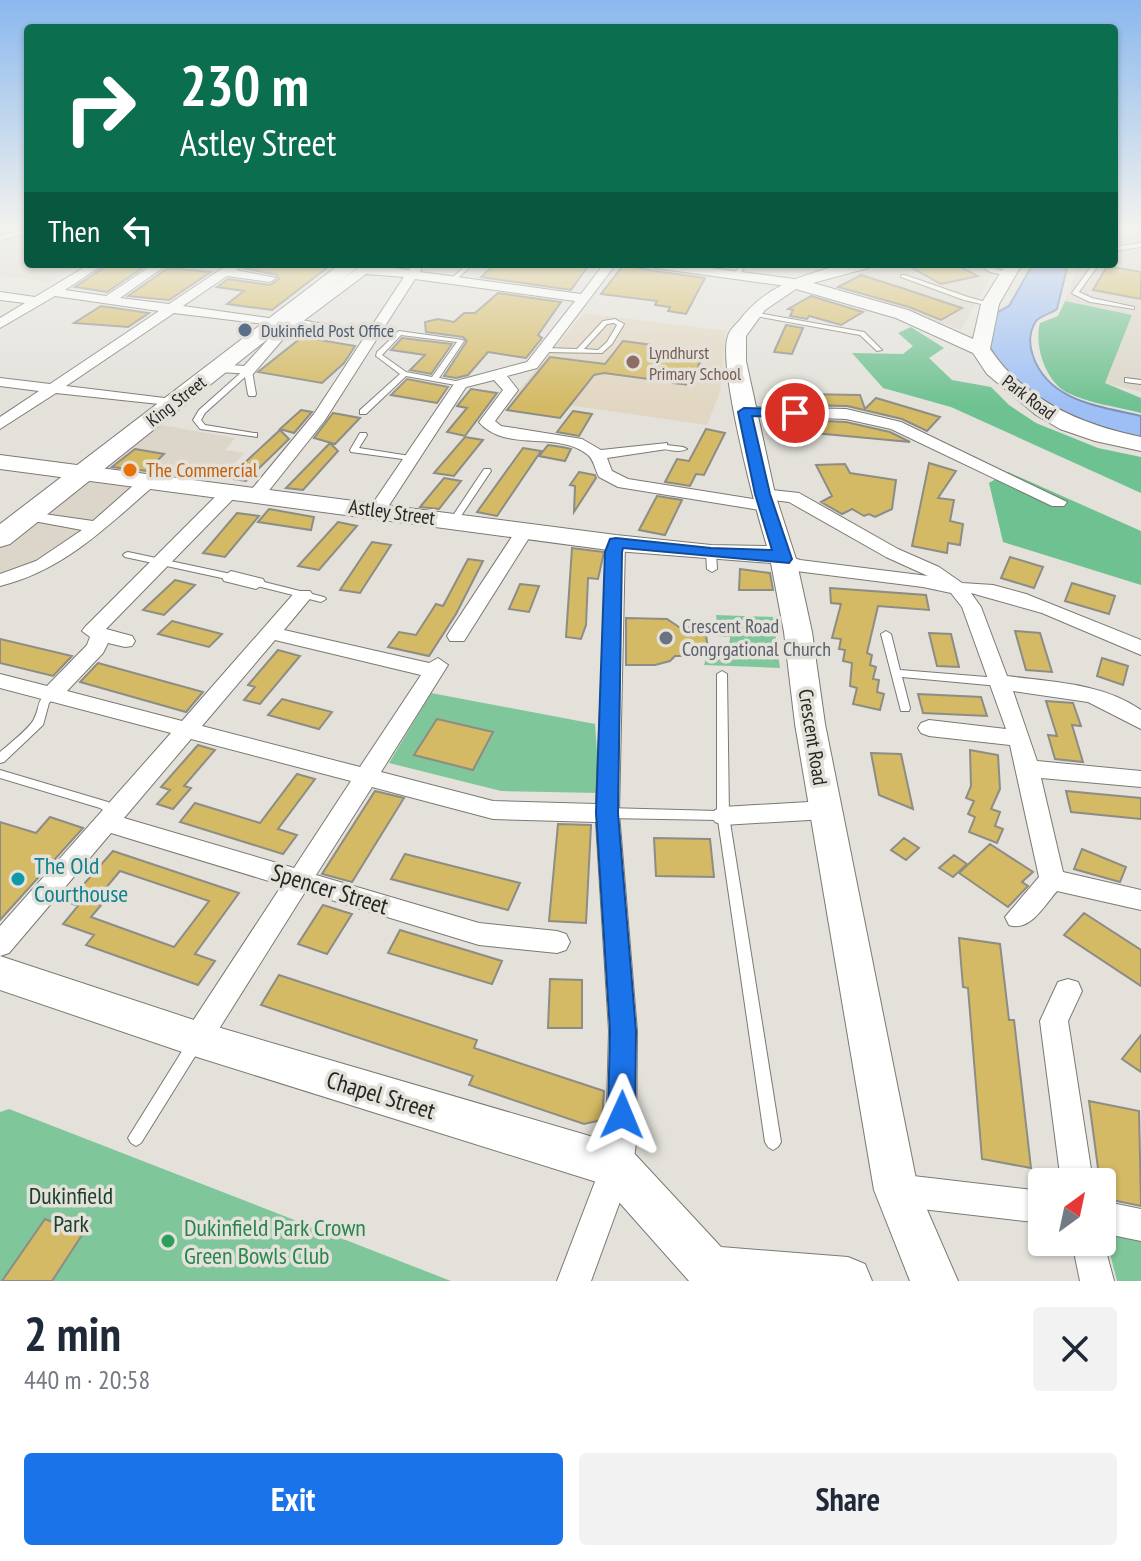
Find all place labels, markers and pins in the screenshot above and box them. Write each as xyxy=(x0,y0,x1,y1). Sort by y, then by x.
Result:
place label: Dukinfield Post Office xyxy=(261,319,394,342)
marker: Dukinfield Post Office xyxy=(236,321,254,339)
place label: Lyndhurst Primary School xyxy=(649,341,742,385)
marker: Lyndhurst Primary School xyxy=(624,353,642,371)
pin xyxy=(761,379,829,447)
place label: The Commercial xyxy=(146,457,258,483)
marker: The Commercial xyxy=(121,461,139,479)
place label: Crescent Road Congrgational Church xyxy=(682,613,831,662)
marker: Crescent Road Congrgational Church xyxy=(657,629,675,647)
place label: The Old Courthouse xyxy=(34,850,128,909)
marker: The Old Courthouse xyxy=(9,870,27,888)
place label: Dukinfield Park Crown Green Bowls Club xyxy=(184,1212,366,1271)
marker: Dukinfield Park Crown Green Bowls Club xyxy=(159,1232,177,1250)

